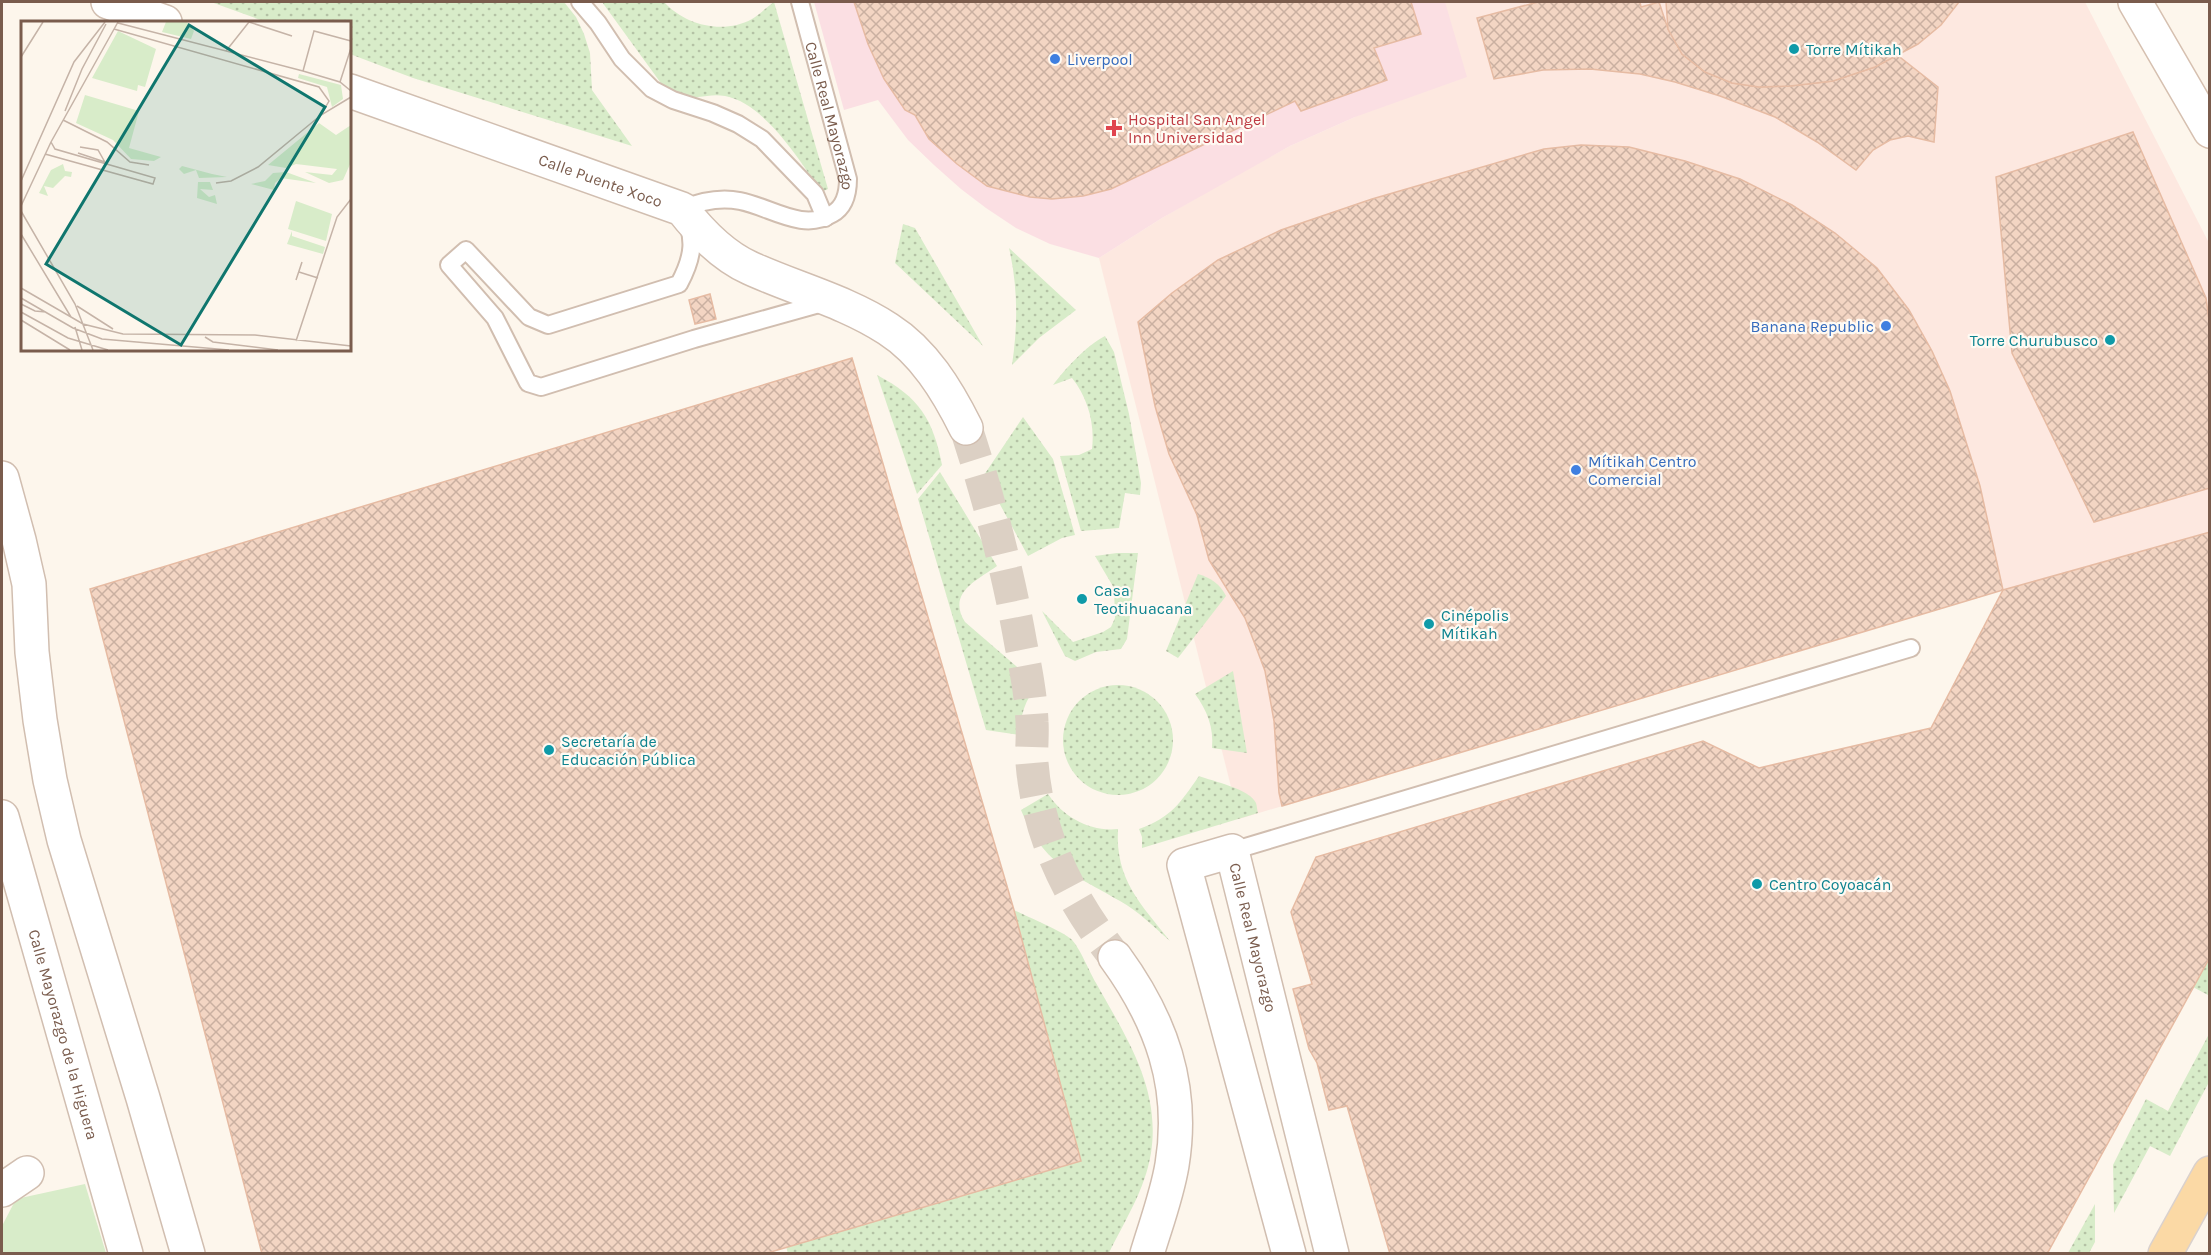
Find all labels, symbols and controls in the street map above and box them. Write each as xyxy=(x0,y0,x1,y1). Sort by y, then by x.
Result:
inset map xyxy=(21,21,351,351)
street label: Calle Real Mayorazgo xyxy=(802,39,858,191)
place label: Torre Mítikah xyxy=(1806,40,1902,59)
marker: Torre Mítikah xyxy=(1787,42,1801,56)
place label: Liverpool xyxy=(1067,50,1133,69)
marker: Liverpool xyxy=(1048,52,1062,66)
place label: Hospital San Angel Inn Universidad xyxy=(1128,110,1266,147)
marker: Hospital San Angel Inn Universidad xyxy=(1105,119,1123,137)
street label: Calle Puente Xoco xyxy=(536,149,665,211)
place label: Banana Republic xyxy=(1750,317,1874,336)
marker: Banana Republic xyxy=(1879,319,1893,333)
place label: Torre Churubusco xyxy=(1970,331,2098,350)
marker: Torre Churubusco xyxy=(2103,333,2117,347)
place label: Mítikah Centro Comercial xyxy=(1588,452,1697,489)
marker: Mítikah Centro Comercial xyxy=(1569,463,1583,477)
place label: Casa Teotihuacana xyxy=(1094,581,1192,618)
marker: Casa Teotihuacana xyxy=(1075,592,1089,606)
place label: Cinépolis Mítikah xyxy=(1441,606,1509,643)
marker: Cinépolis Mítikah xyxy=(1422,617,1436,631)
place label: Secretaría de Educación Pública xyxy=(561,732,696,769)
marker: Secretaría de Educación Pública xyxy=(542,743,556,757)
street label: Calle Real Mayorazgo xyxy=(1226,861,1281,1014)
place label: Centro Coyoacán xyxy=(1769,875,1891,894)
marker: Centro Coyoacán xyxy=(1750,877,1764,891)
street label: Calle Mayorazgo de la Higuera xyxy=(25,927,103,1142)

